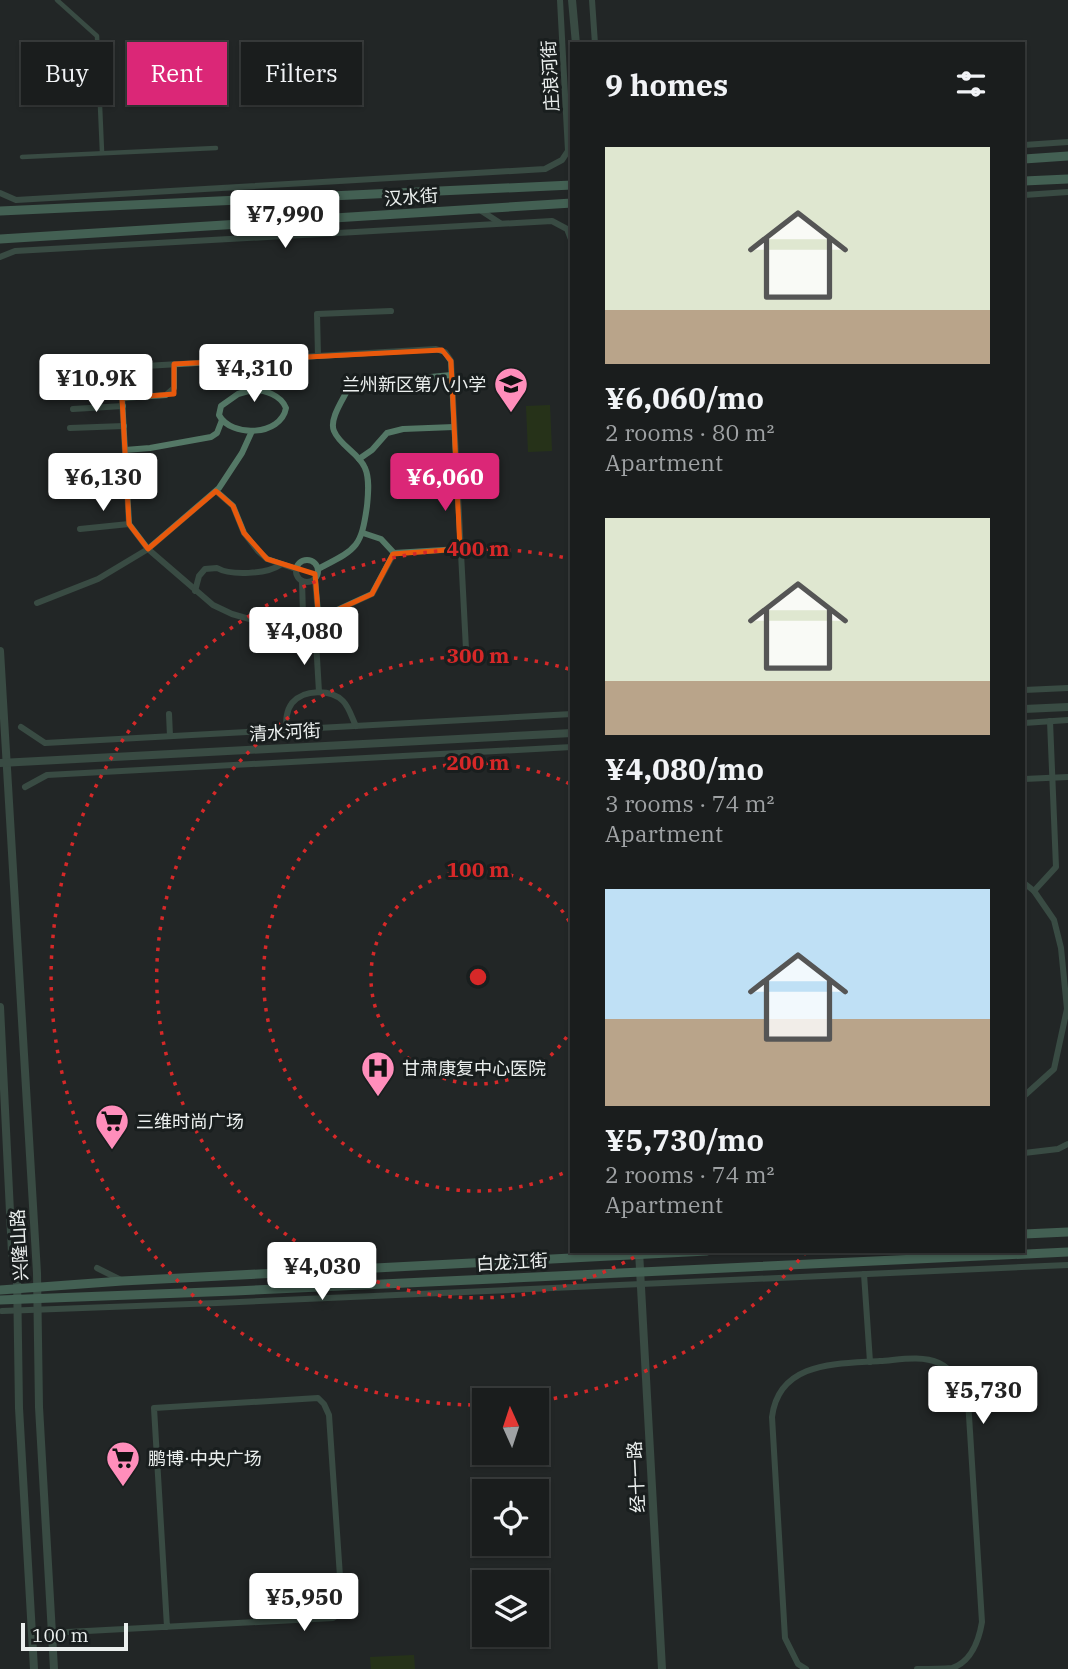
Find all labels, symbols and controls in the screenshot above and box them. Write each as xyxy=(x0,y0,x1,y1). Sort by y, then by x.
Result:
street label: 庄浪河街 xyxy=(537,39,563,113)
chip: Buy xyxy=(21,42,113,105)
chip: Rent xyxy=(127,42,227,105)
chip: Filters xyxy=(241,42,362,105)
text: 9 homes xyxy=(605,65,728,104)
icon: filters xyxy=(952,65,990,103)
street label: 汉水街 xyxy=(383,184,439,210)
pin: ¥7,990 xyxy=(228,190,342,250)
icon: home xyxy=(735,192,861,318)
text: ¥7,990 xyxy=(246,198,324,228)
pin: ¥4,310 xyxy=(197,344,311,404)
text: ¥4,310 xyxy=(215,352,293,382)
pin: ¥10.9K xyxy=(39,354,153,414)
text: ¥10.9K xyxy=(55,362,137,392)
school or university icon: 兰州新区第八小学 xyxy=(492,365,530,414)
place label: 兰州新区第八小学 xyxy=(342,373,486,396)
text: ¥6,060/mo xyxy=(605,378,764,417)
text: 2 rooms · 80 m² xyxy=(605,417,775,447)
text: Apartment xyxy=(605,447,723,477)
pin: ¥6,130 xyxy=(46,454,160,513)
pin: ¥6,060 xyxy=(388,454,502,513)
text: ¥6,130 xyxy=(64,461,142,491)
text: ¥6,060 xyxy=(406,461,484,491)
text: 400 m xyxy=(446,534,510,562)
icon: home xyxy=(735,563,861,689)
pin: ¥4,080 xyxy=(247,608,361,667)
text: ¥4,080 xyxy=(265,615,343,645)
text: 300 m xyxy=(446,641,510,669)
street label: 清水河街 xyxy=(248,719,322,745)
text: 200 m xyxy=(446,748,510,776)
text: ¥4,080/mo xyxy=(605,749,764,788)
text: 3 rooms · 74 m² xyxy=(605,788,775,818)
text: Apartment xyxy=(605,818,723,848)
text: 100 m xyxy=(446,855,510,883)
icon: home xyxy=(735,934,861,1060)
centre of rings xyxy=(466,965,490,989)
hospital icon: 甘肃康复中心医院 xyxy=(359,1049,397,1098)
place label: 甘肃康复中心医院 xyxy=(402,1057,546,1080)
supermarket icon: 三维时尚广场 xyxy=(93,1102,131,1151)
place label: 三维时尚广场 xyxy=(136,1110,244,1133)
text: ¥5,730/mo xyxy=(605,1120,764,1159)
text: 2 rooms · 74 m² xyxy=(605,1159,775,1189)
text: Apartment xyxy=(605,1189,723,1219)
street label: 兴隆山路 xyxy=(6,1208,32,1282)
pin: ¥4,030 xyxy=(265,1242,379,1302)
street label: 白龙江街 xyxy=(475,1249,549,1275)
text: ¥4,030 xyxy=(283,1250,361,1280)
pin: ¥5,730 xyxy=(926,1366,1040,1426)
text: ¥5,730 xyxy=(944,1374,1022,1404)
north arrow xyxy=(472,1388,550,1465)
map controls xyxy=(472,1388,549,1647)
supermarket icon: 鹏博·中央广场 xyxy=(104,1439,142,1488)
street label: 经十一路 xyxy=(623,1440,649,1514)
place label: 鹏博·中央广场 xyxy=(148,1447,262,1470)
button: locate xyxy=(472,1479,549,1556)
button: layers xyxy=(472,1570,549,1647)
pin: ¥5,950 xyxy=(247,1574,361,1633)
text: ¥5,950 xyxy=(265,1581,343,1611)
scale bar xyxy=(21,1620,128,1652)
text: 100 m xyxy=(32,1623,89,1647)

